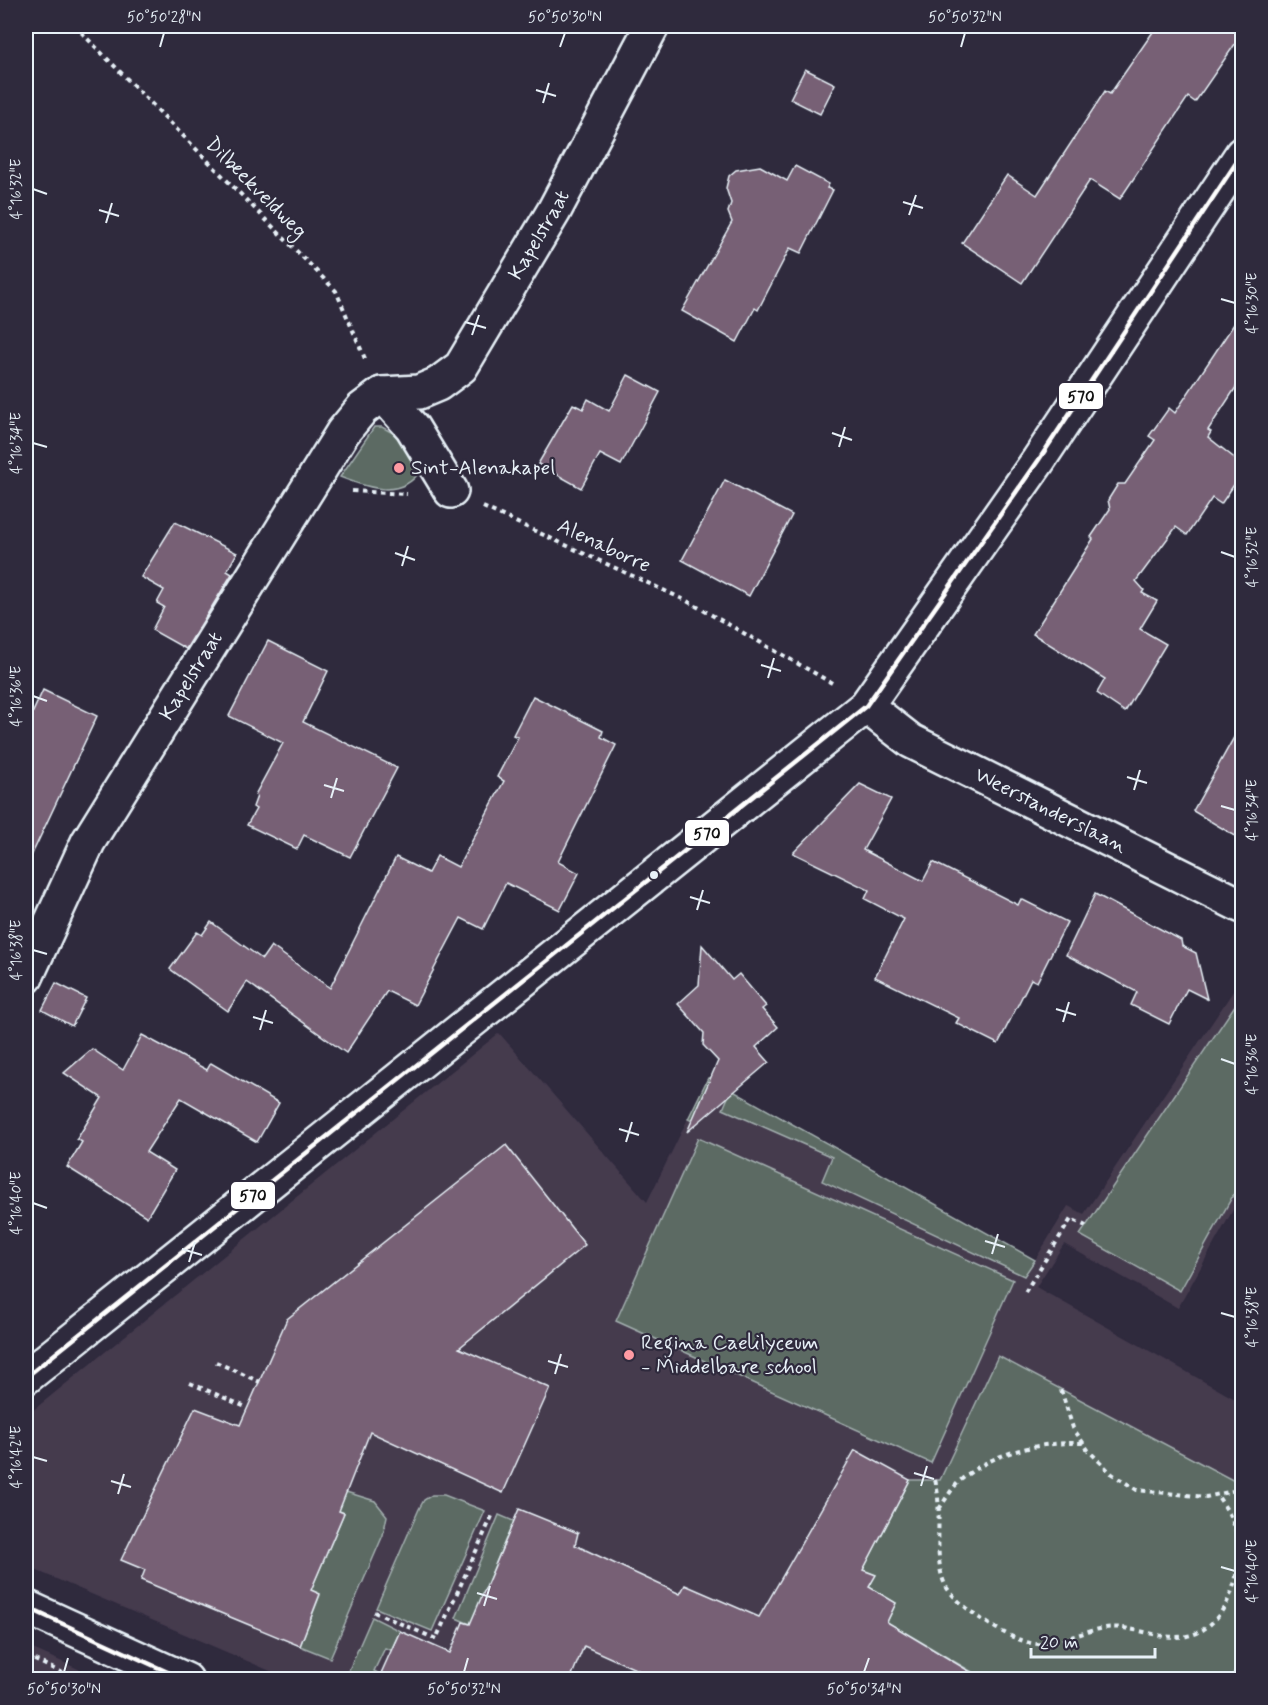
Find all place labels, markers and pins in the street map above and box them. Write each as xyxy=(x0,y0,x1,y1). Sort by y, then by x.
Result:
place label: Sint-Alenakapel xyxy=(411,454,555,482)
marker: Sint-Alenakapel xyxy=(392,461,406,475)
unlabelled marker xyxy=(648,869,660,881)
place label: Regina Caelilyceum - Middelbare school xyxy=(641,1329,818,1381)
marker: Regina Caelilyceum - Middelbare school xyxy=(622,1348,636,1362)

